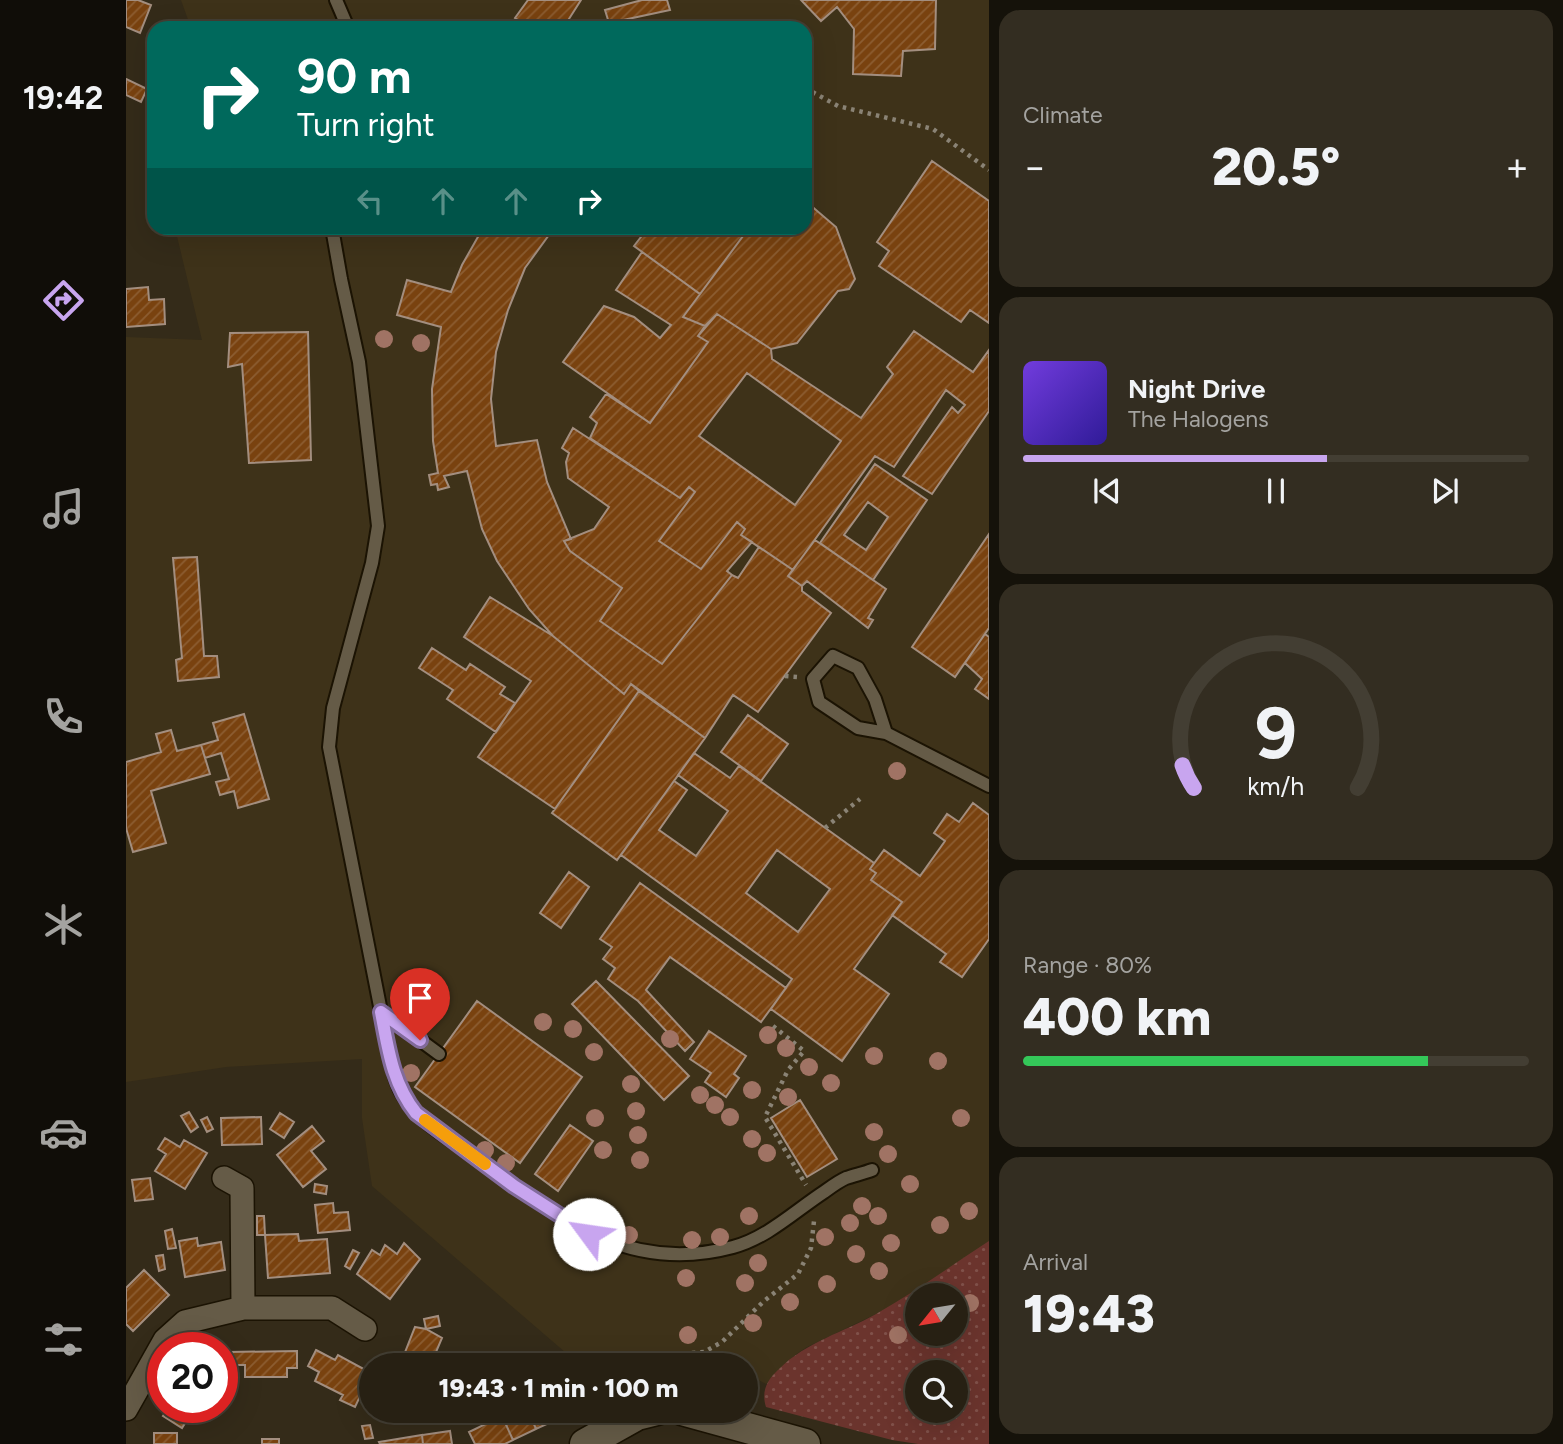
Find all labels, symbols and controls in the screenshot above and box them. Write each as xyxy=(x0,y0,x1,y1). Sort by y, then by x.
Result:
text: 90 m xyxy=(297,46,412,105)
icon: right xyxy=(182,49,273,140)
text: 19:42 xyxy=(23,79,103,117)
text: Climate xyxy=(1023,101,1102,129)
text: Turn right xyxy=(297,106,435,144)
text: 20.5° xyxy=(1212,136,1340,198)
text: − xyxy=(1023,144,1047,190)
text: + xyxy=(1505,144,1529,190)
icon: left xyxy=(351,182,389,220)
icon: ahead xyxy=(424,182,462,220)
icon: ahead xyxy=(497,182,535,220)
icon: right xyxy=(570,182,608,220)
icon: directions xyxy=(39,276,88,325)
text: Night Drive xyxy=(1128,373,1265,405)
text: The Halogens xyxy=(1128,405,1269,433)
icon: previous xyxy=(1088,472,1126,510)
icon: pause xyxy=(1257,472,1295,510)
icon: next xyxy=(1426,472,1464,510)
icon: music xyxy=(39,484,88,533)
text: 9 xyxy=(1255,689,1297,776)
icon: phone xyxy=(39,692,88,741)
text: km/h xyxy=(1247,771,1305,801)
icon: climate xyxy=(39,900,88,949)
text: Range · 80% xyxy=(1023,951,1152,979)
pin xyxy=(390,968,450,1040)
icon: arrive xyxy=(401,979,439,1017)
text: 400 km xyxy=(1023,986,1211,1048)
icon: car xyxy=(39,1108,88,1157)
position arrow xyxy=(552,1197,626,1271)
text: Arrival xyxy=(1023,1248,1088,1276)
north arrow xyxy=(905,1283,968,1346)
map controls xyxy=(905,1283,968,1423)
text: 19:43 xyxy=(1023,1283,1155,1345)
icon: filters xyxy=(39,1315,88,1364)
speed limit sign: 20 xyxy=(147,1332,238,1423)
button: search xyxy=(905,1360,968,1423)
text: 19:43 · 1 min · 100 m xyxy=(438,1372,679,1404)

